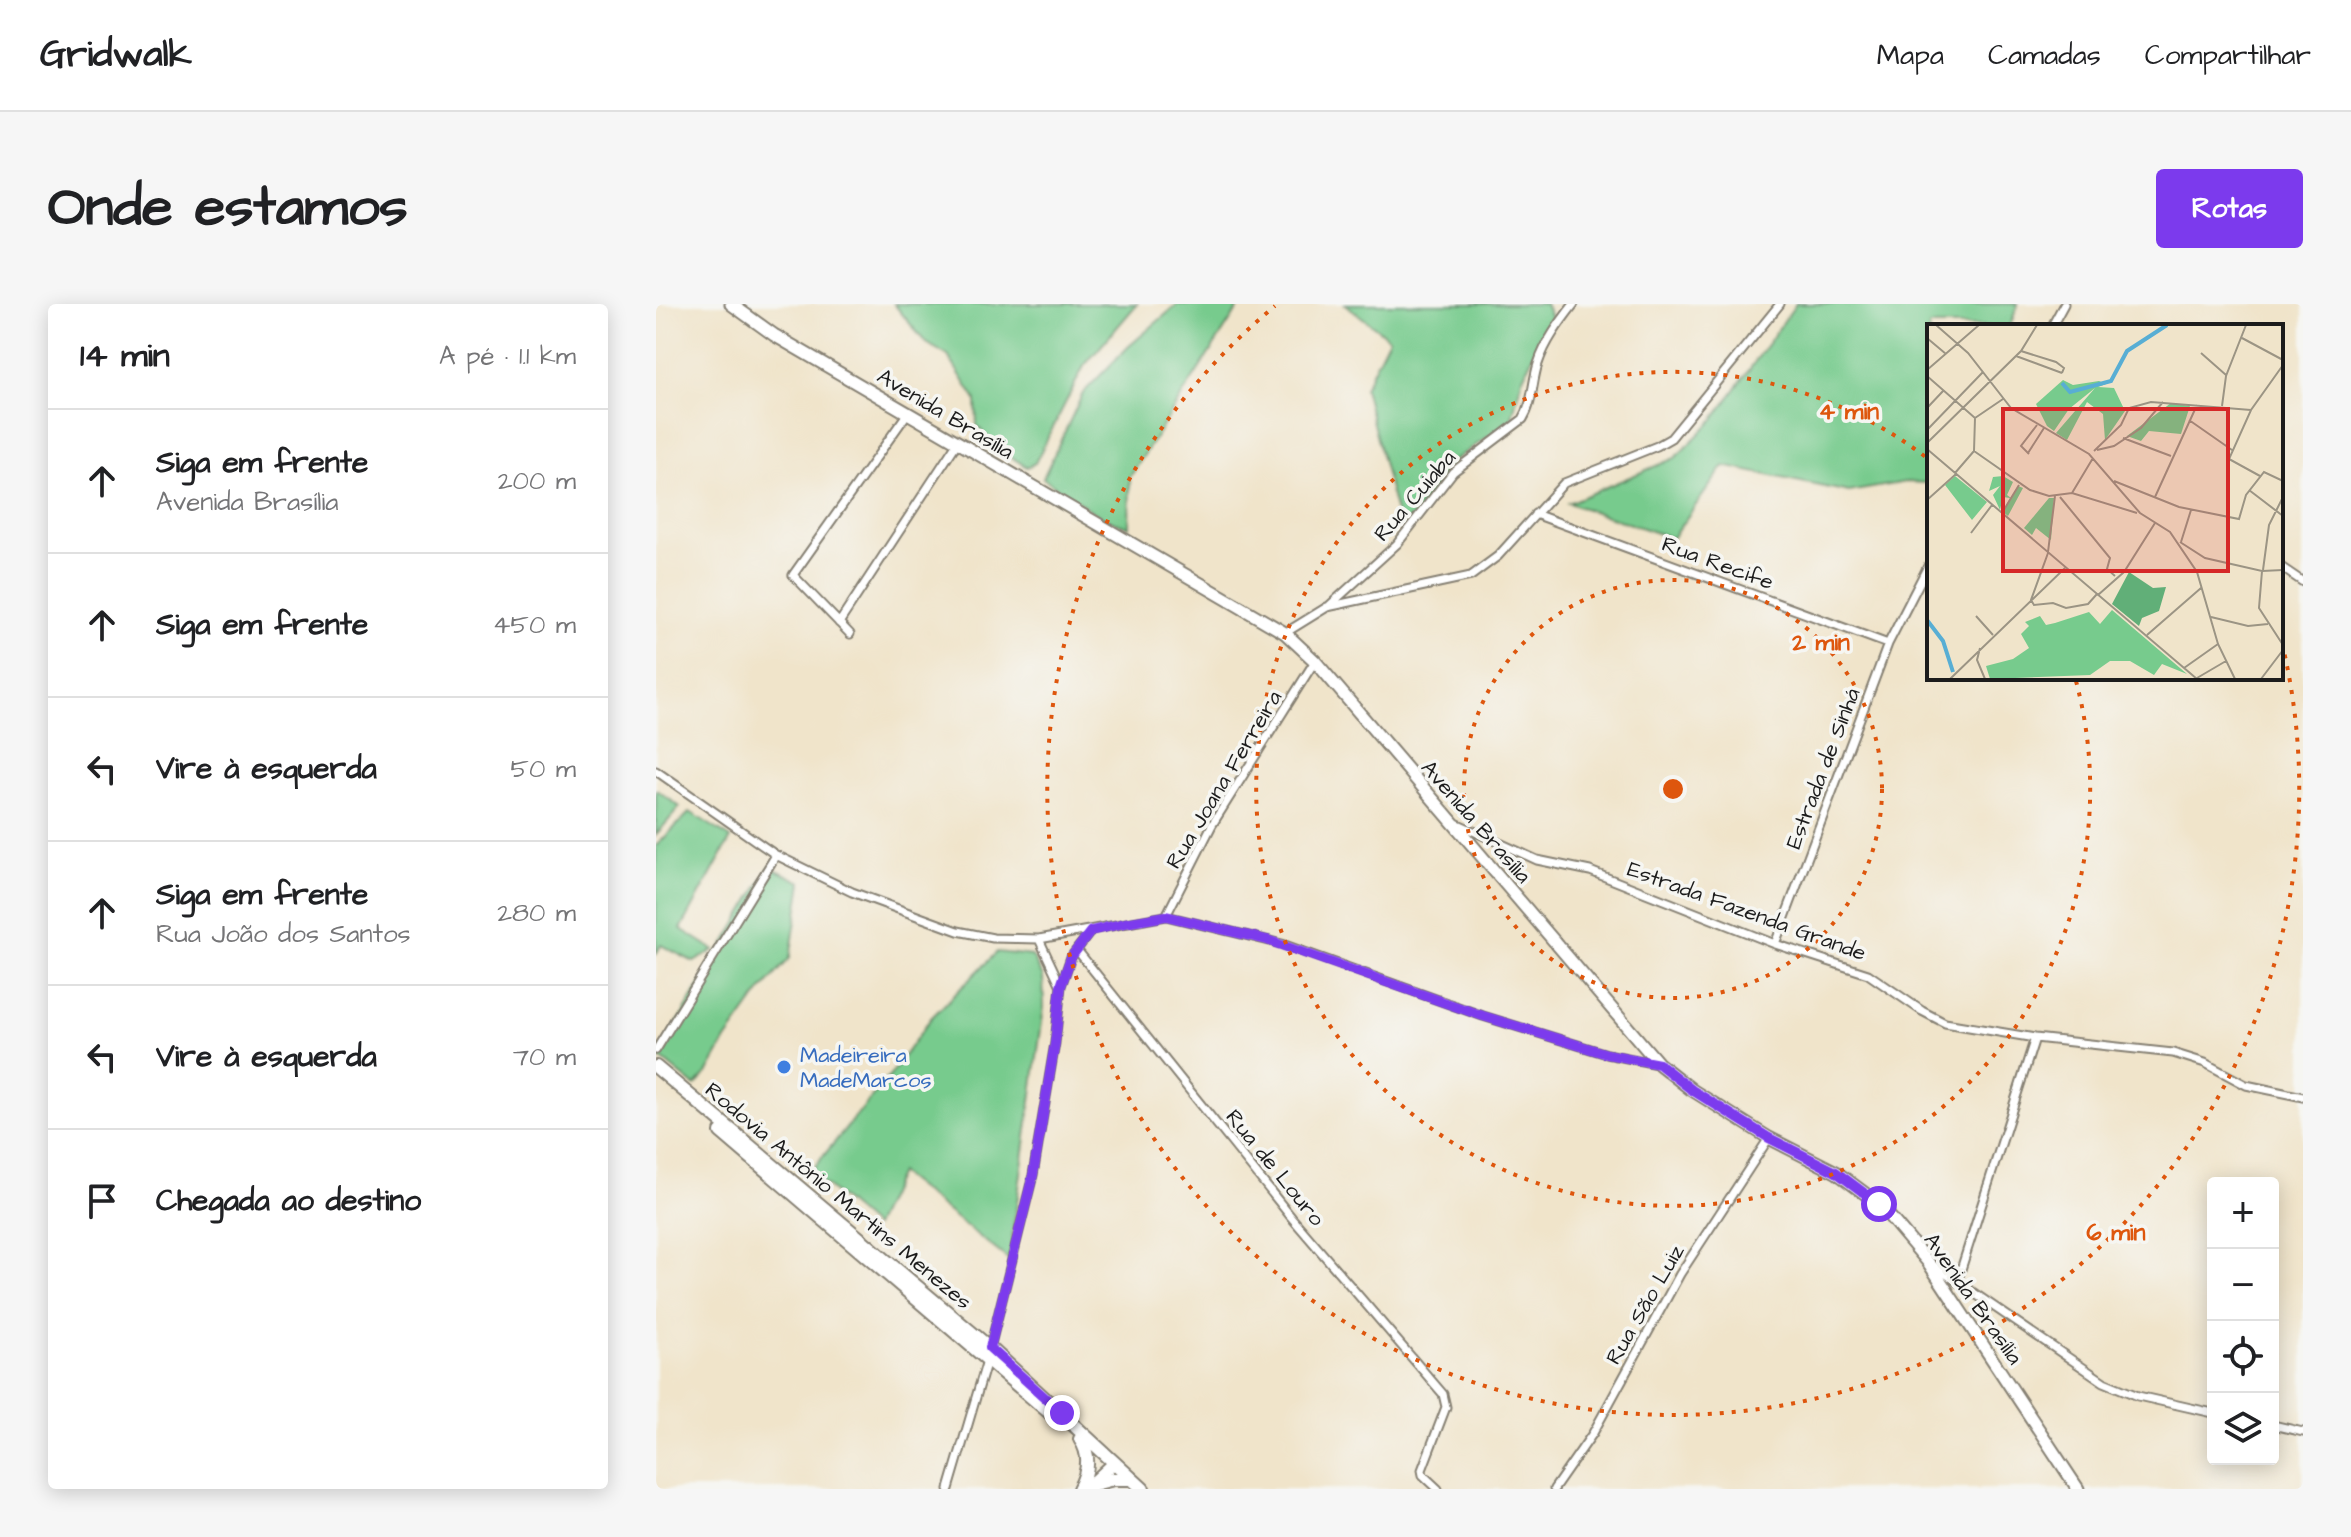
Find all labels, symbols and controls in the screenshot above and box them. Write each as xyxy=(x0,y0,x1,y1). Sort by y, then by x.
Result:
text: Gridwalk xyxy=(40,29,192,81)
text: Mapa xyxy=(1877,36,1944,75)
text: Camadas xyxy=(1988,36,2101,75)
text: Compartilhar xyxy=(2145,36,2311,75)
text: Onde estamos xyxy=(48,169,408,247)
button: Rotas xyxy=(2156,169,2303,248)
inset map xyxy=(1927,324,2283,680)
text: 14 min xyxy=(80,332,170,380)
text: A pé · 1.1 km xyxy=(439,338,576,374)
street label: Avenida Brasília xyxy=(871,361,1019,467)
text: 4 min xyxy=(1819,395,1879,429)
text: Siga em frente xyxy=(156,442,368,484)
street label: Rua Cuiaba xyxy=(1367,444,1463,548)
icon: ahead xyxy=(80,459,124,503)
text: 200 m xyxy=(498,463,576,499)
text: Avenida Brasília xyxy=(156,484,338,520)
street label: Rua Recife xyxy=(1657,529,1778,598)
icon: ahead xyxy=(80,603,124,647)
text: Siga em frente xyxy=(156,604,368,646)
text: 450 m xyxy=(493,607,576,643)
text: 2 min xyxy=(1791,626,1850,660)
street label: Estrada de Sinhá xyxy=(1778,684,1868,854)
street label: Rua Joana Ferreira xyxy=(1159,685,1290,875)
icon: left xyxy=(80,747,124,791)
text: Vire à esquerda xyxy=(156,748,377,790)
text: 50 m xyxy=(511,751,576,787)
street label: Avenida Brasília xyxy=(1414,754,1538,890)
centre of rings xyxy=(1659,775,1687,803)
street label: Estrada Fazenda Grande xyxy=(1623,854,1870,969)
text: Siga em frente xyxy=(156,874,368,916)
icon: ahead xyxy=(80,891,124,935)
text: 280 m xyxy=(497,895,576,931)
text: Rua João dos Santos xyxy=(156,916,411,952)
icon: left xyxy=(80,1035,124,1079)
text: Vire à esquerda xyxy=(156,1036,377,1078)
text: 70 m xyxy=(513,1039,576,1075)
place label: Madeireira MadeMarcos xyxy=(800,1040,931,1096)
marker: Madeireira MadeMarcos xyxy=(775,1058,793,1076)
street label: Rodovia Antônio Martins Menezes xyxy=(698,1075,978,1317)
street label: Rua de Louro xyxy=(1218,1103,1332,1233)
map controls xyxy=(2207,1177,2279,1465)
button: + xyxy=(2207,1177,2279,1249)
icon: arrive xyxy=(80,1179,124,1223)
text: Chegada ao destino xyxy=(156,1180,421,1222)
route start xyxy=(1861,1186,1897,1222)
text: 6 min xyxy=(2087,1216,2145,1250)
street label: Avenida Brasília xyxy=(1916,1227,2030,1371)
street label: Rua São Luiz xyxy=(1598,1239,1692,1371)
button: − xyxy=(2207,1249,2279,1321)
button: locate xyxy=(2207,1321,2279,1393)
button: layers xyxy=(2207,1393,2279,1465)
route end xyxy=(1044,1395,1080,1431)

